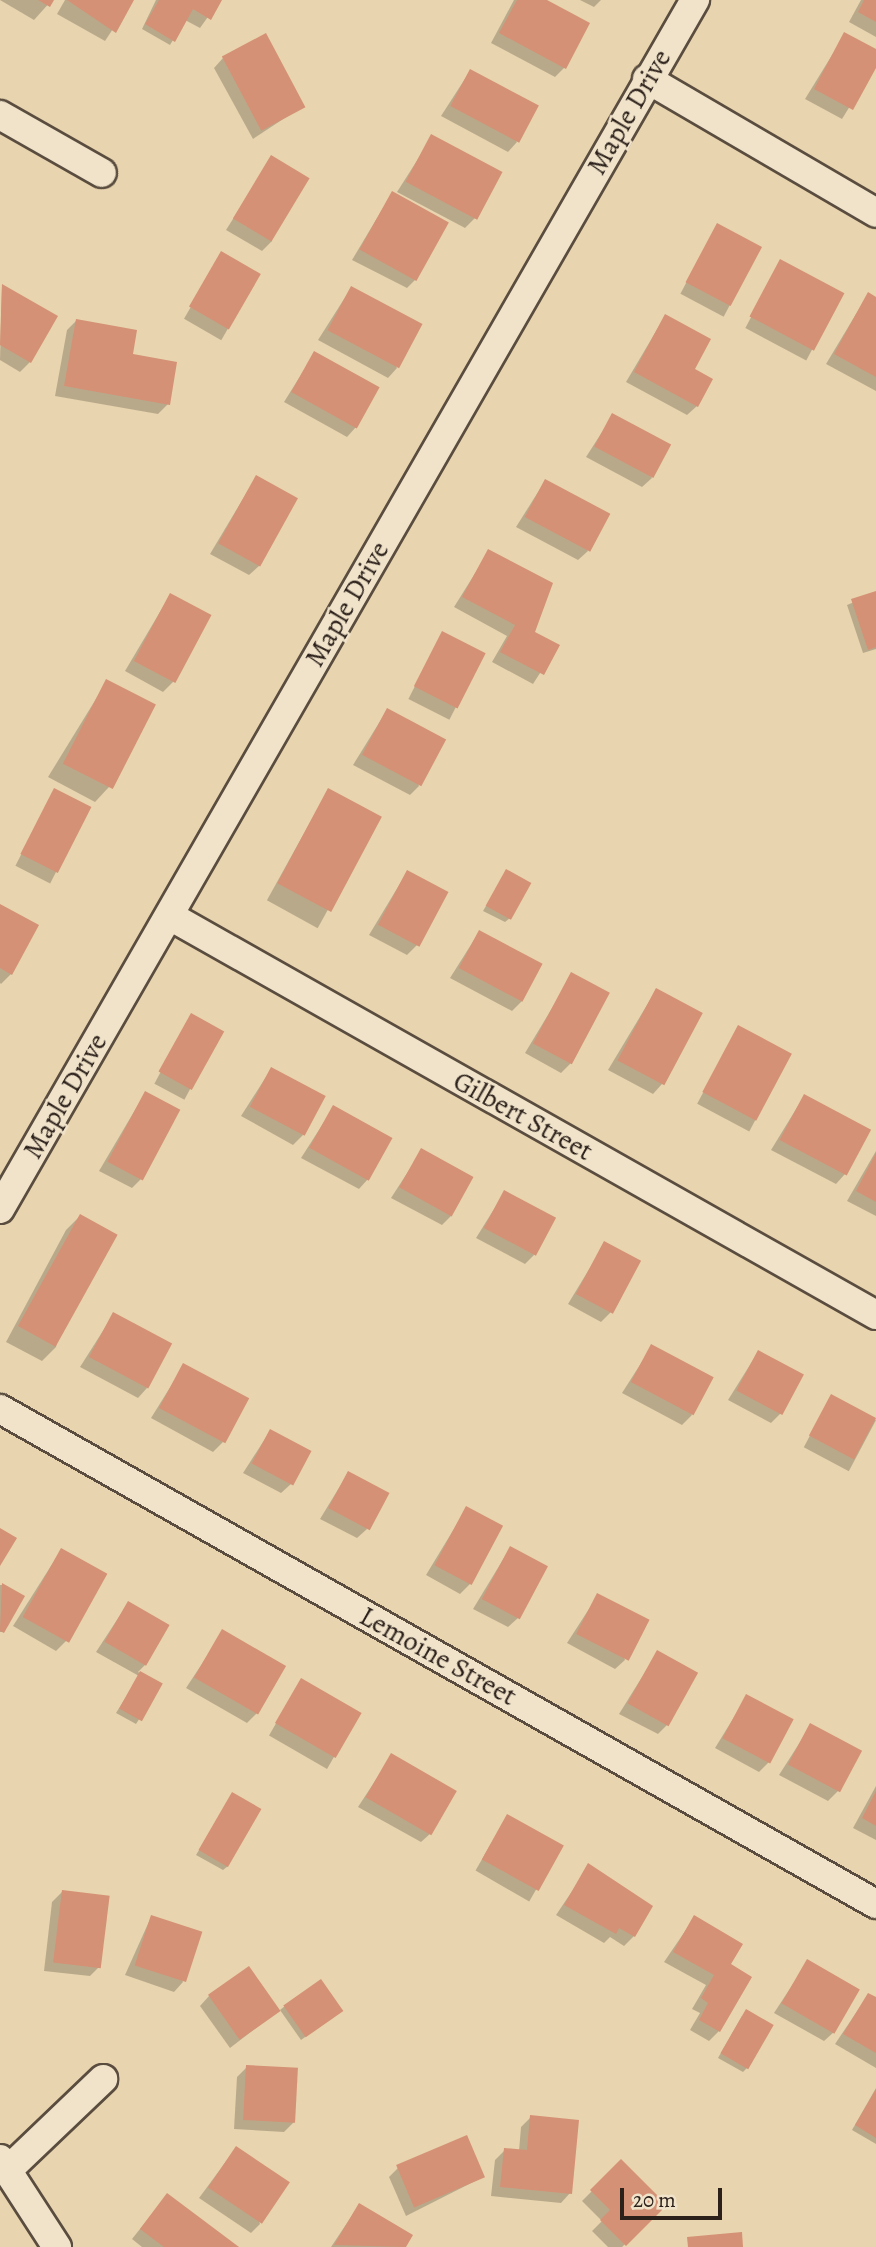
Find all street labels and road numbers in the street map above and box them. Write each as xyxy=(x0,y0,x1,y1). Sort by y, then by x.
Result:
street label: Maple Drive xyxy=(580,43,678,181)
street label: Maple Drive xyxy=(298,535,396,673)
street label: Maple Drive xyxy=(16,1027,114,1165)
street label: Gilbert Street xyxy=(448,1064,598,1168)
street label: Lemoine Street xyxy=(354,1599,522,1713)

